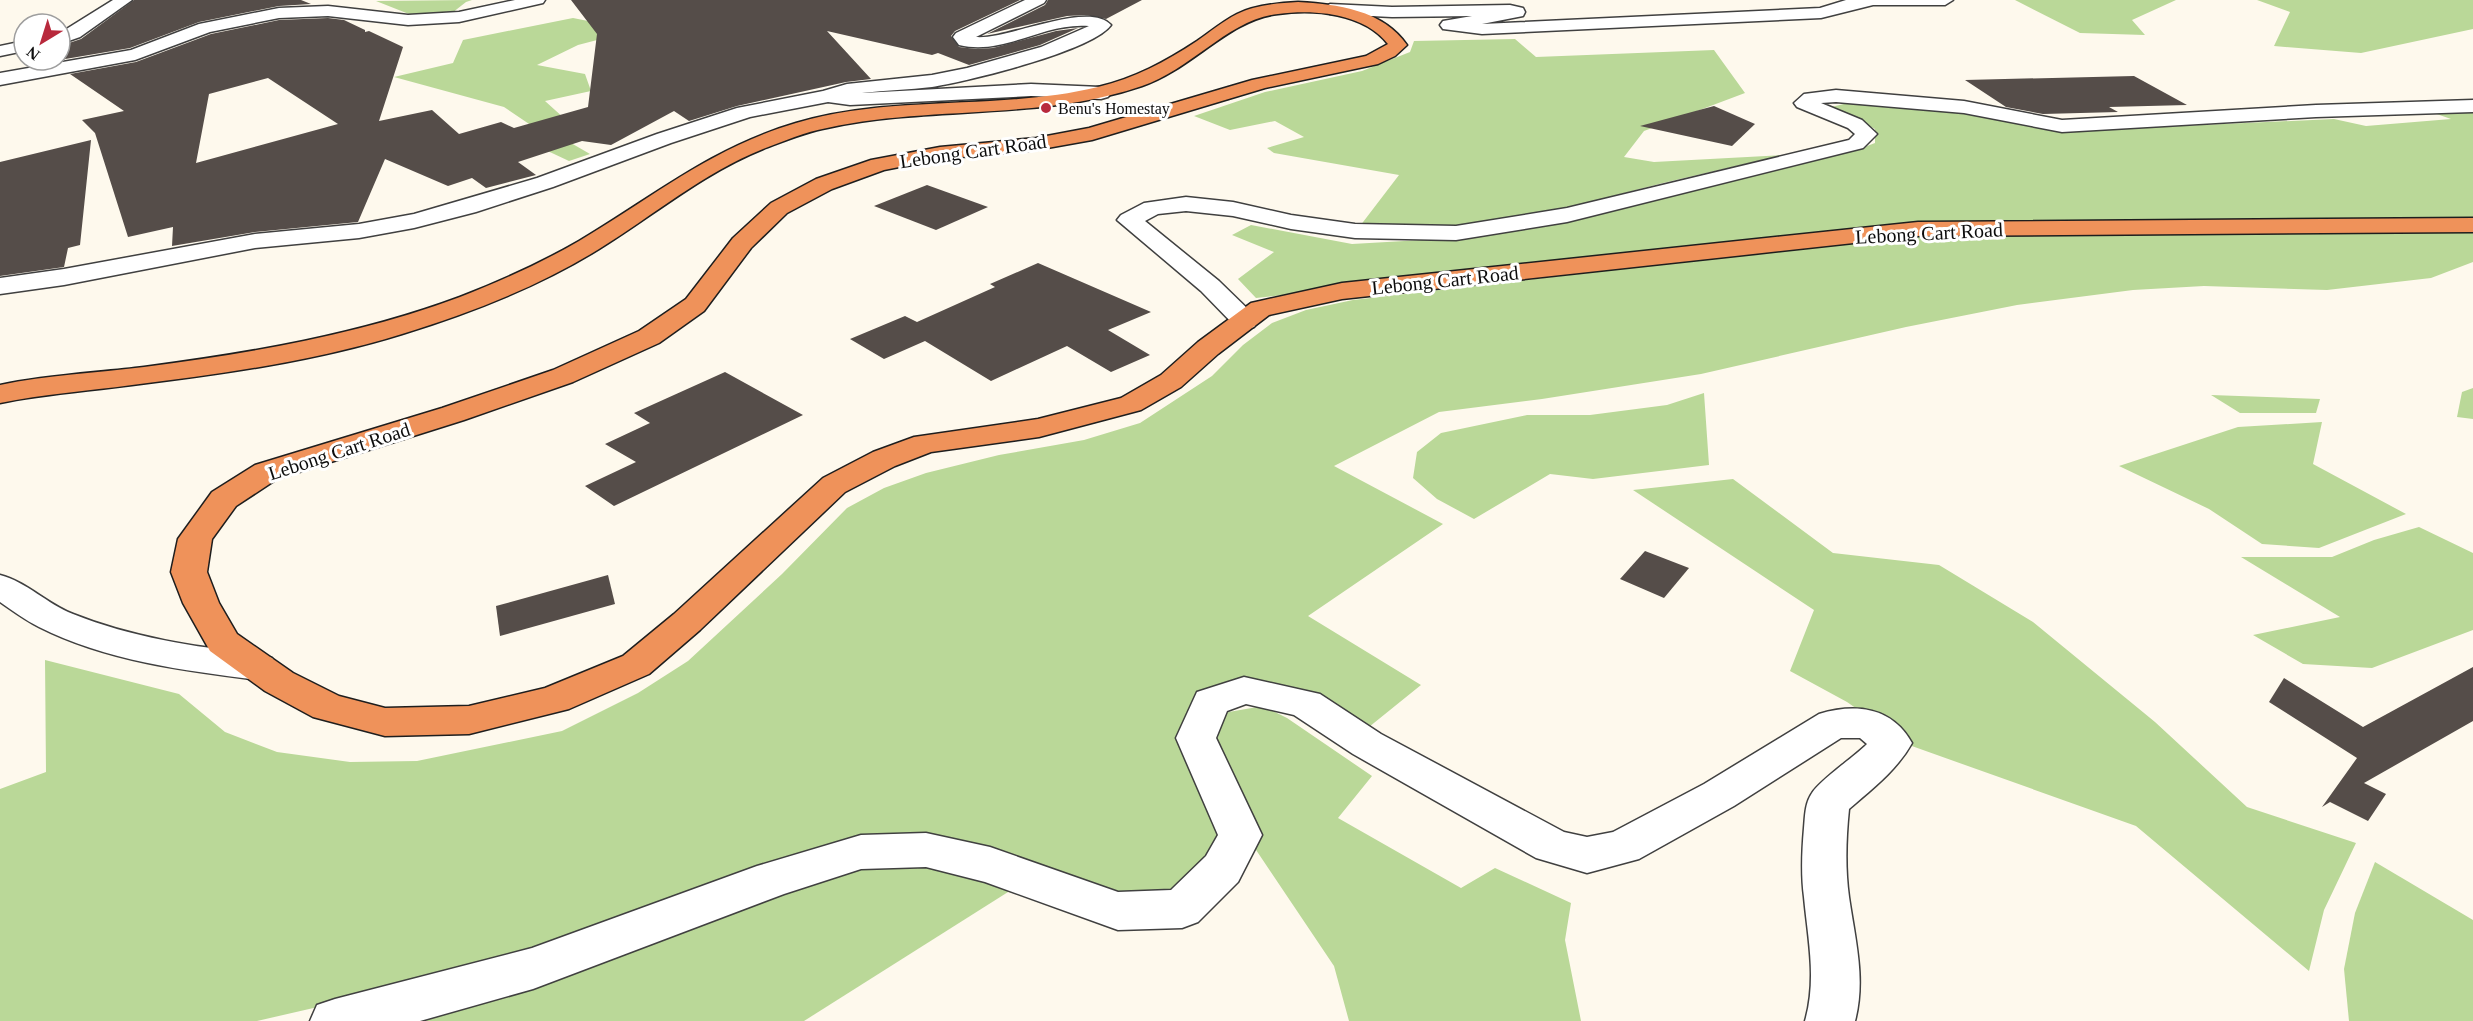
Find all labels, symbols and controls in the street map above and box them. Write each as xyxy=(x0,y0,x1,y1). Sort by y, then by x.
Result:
north arrow xyxy=(12,12,72,72)
text: N xyxy=(23,43,43,64)
place label: Benu's Homestay xyxy=(1058,100,1170,118)
marker: Benu's Homestay xyxy=(1039,101,1053,115)
street label: Lebong Cart Road xyxy=(898,130,1048,173)
street label: Lebong Cart Road xyxy=(1855,218,2003,249)
street label: Lebong Cart Road xyxy=(1370,261,1520,300)
street label: Lebong Cart Road xyxy=(265,418,413,485)

